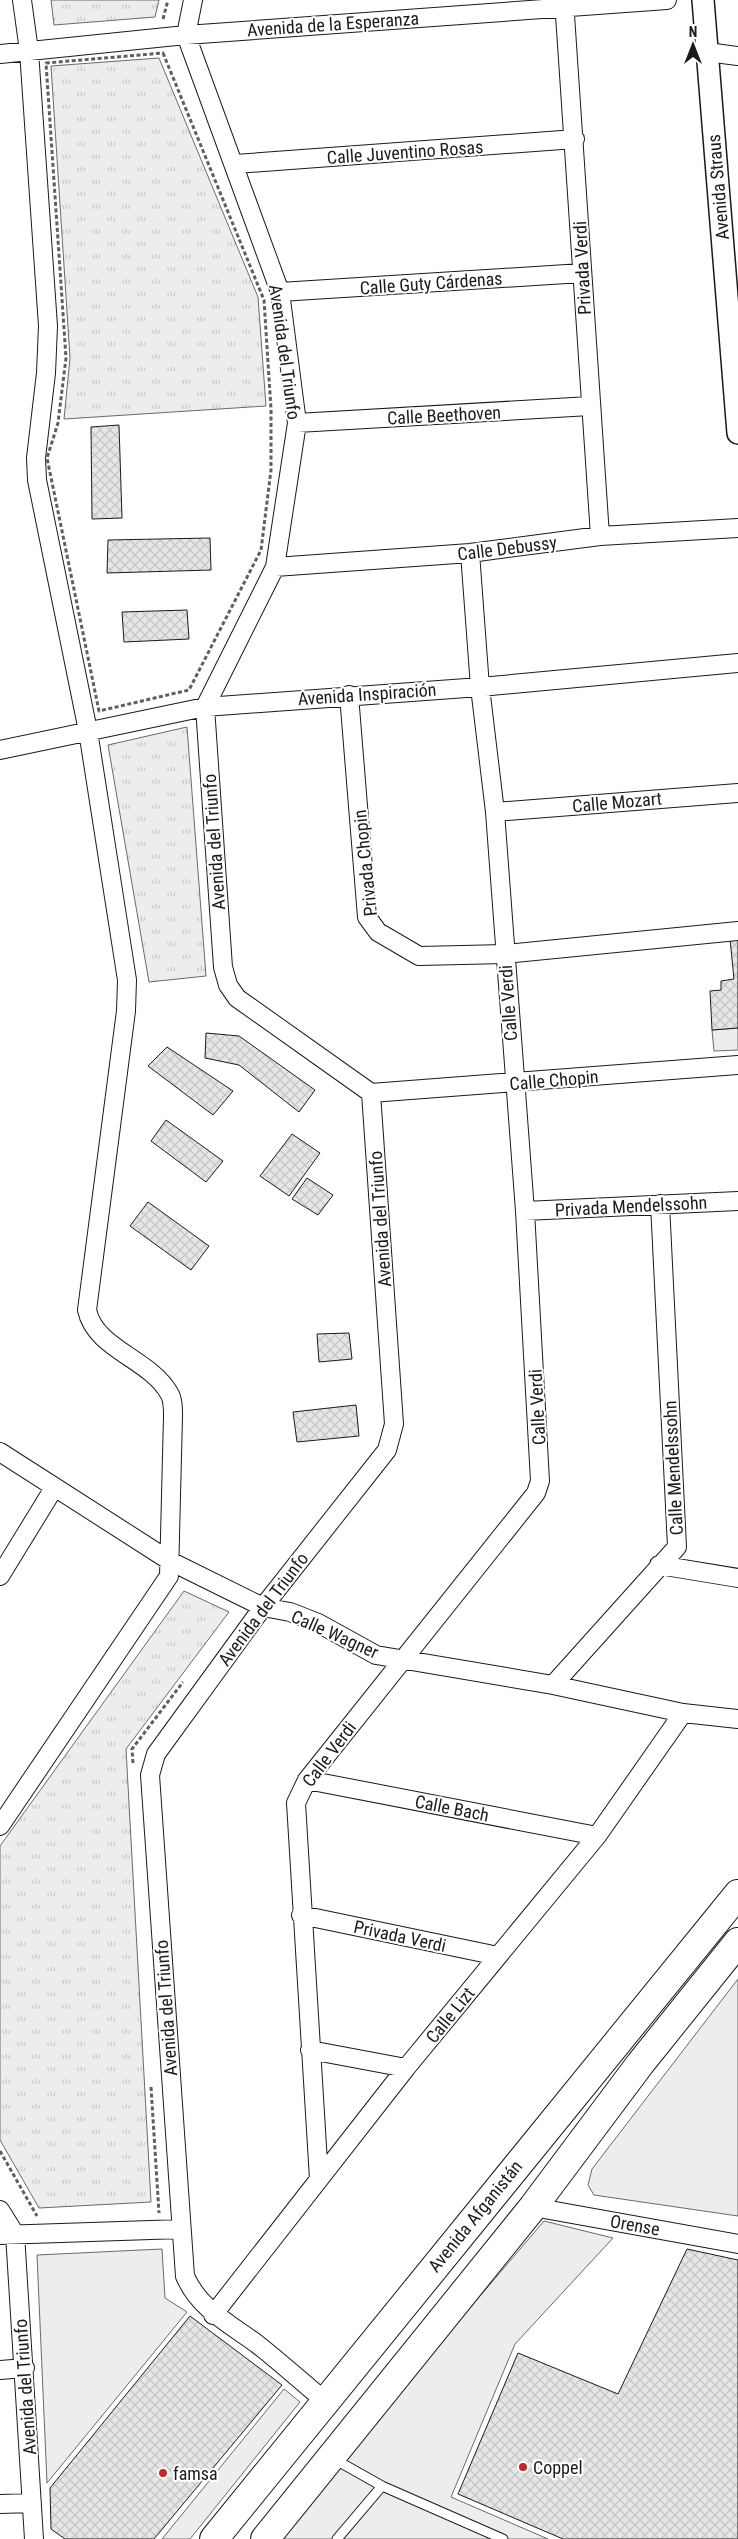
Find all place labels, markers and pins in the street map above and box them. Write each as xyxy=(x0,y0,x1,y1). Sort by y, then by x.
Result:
place label: Coppel xyxy=(533,2457,583,2478)
marker: Coppel xyxy=(517,2461,529,2473)
place label: famsa xyxy=(173,2463,218,2484)
marker: famsa xyxy=(157,2467,169,2479)

